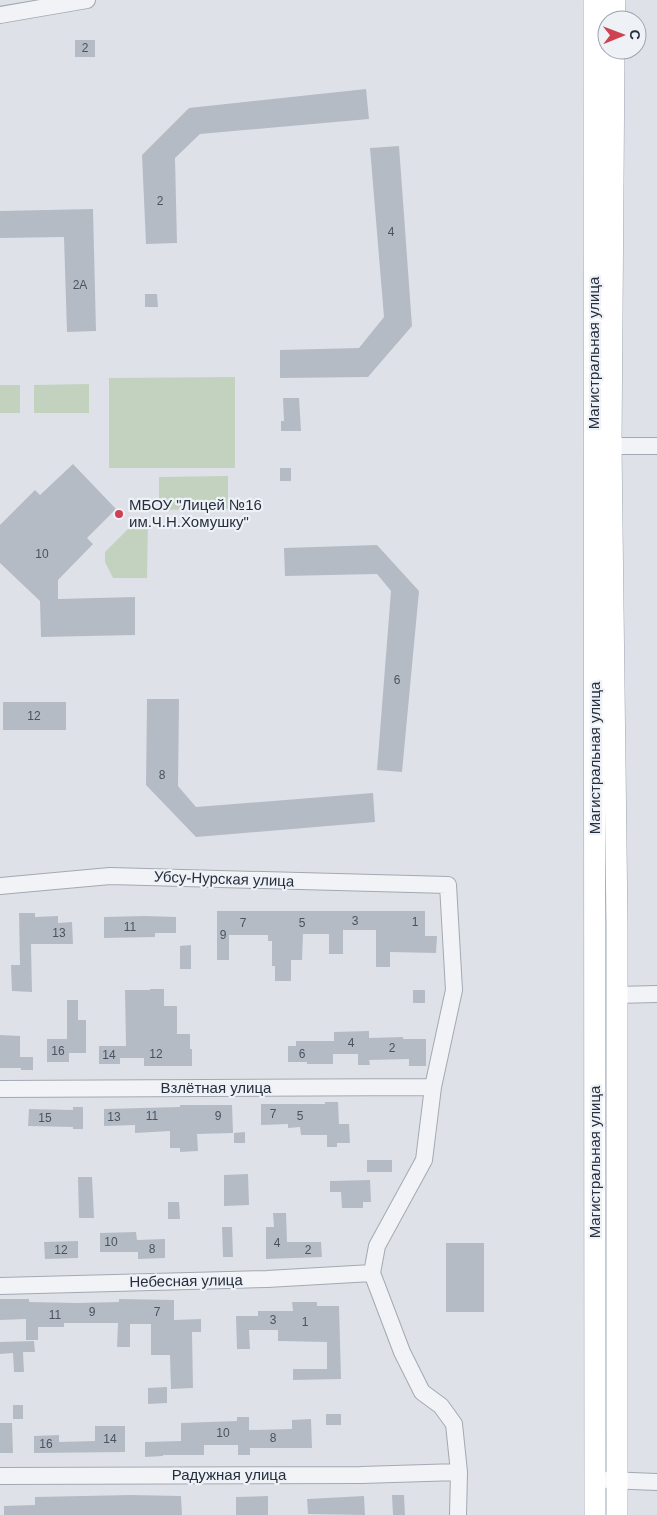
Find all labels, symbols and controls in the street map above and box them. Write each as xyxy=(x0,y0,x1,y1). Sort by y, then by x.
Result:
north arrow xyxy=(597,10,647,60)
text: С xyxy=(627,30,643,40)
house number: 2 xyxy=(82,41,89,55)
house number: 2 xyxy=(157,194,164,208)
house number: 4 xyxy=(388,225,395,239)
street label: Магистральная улица xyxy=(585,276,602,429)
house number: 2А xyxy=(73,278,87,292)
place label: МБОУ "Лицей №16 им.Ч.Н.Хомушку" xyxy=(129,496,262,530)
marker: МБОУ "Лицей №16 им.Ч.Н.Хомушку" xyxy=(113,508,125,520)
house number: 10 xyxy=(35,547,49,561)
house number: 6 xyxy=(394,673,401,687)
street label: Магистральная улица xyxy=(586,681,603,834)
house number: 12 xyxy=(27,709,41,723)
house number: 8 xyxy=(159,768,166,782)
street label: Убсу-Нурская улица xyxy=(154,868,295,889)
house number: 3 xyxy=(352,914,359,928)
house number: 1 xyxy=(412,915,419,929)
house number: 7 xyxy=(240,916,247,930)
house number: 5 xyxy=(299,916,306,930)
house number: 11 xyxy=(124,920,137,934)
house number: 13 xyxy=(52,926,66,940)
house number: 9 xyxy=(220,928,227,942)
house number: 4 xyxy=(348,1036,355,1050)
house number: 2 xyxy=(389,1041,396,1055)
house number: 16 xyxy=(51,1044,65,1058)
house number: 12 xyxy=(149,1047,163,1061)
house number: 6 xyxy=(299,1047,306,1061)
house number: 14 xyxy=(102,1048,116,1062)
street label: Взлётная улица xyxy=(161,1079,272,1096)
street label: Магистральная улица xyxy=(586,1085,603,1238)
house number: 7 xyxy=(270,1107,277,1121)
house number: 11 xyxy=(146,1109,159,1123)
house number: 9 xyxy=(215,1109,222,1123)
house number: 5 xyxy=(297,1109,304,1123)
house number: 13 xyxy=(107,1110,121,1124)
house number: 15 xyxy=(38,1111,52,1125)
house number: 10 xyxy=(104,1235,118,1249)
house number: 4 xyxy=(274,1236,281,1250)
house number: 8 xyxy=(149,1242,156,1256)
house number: 12 xyxy=(54,1243,68,1257)
house number: 2 xyxy=(305,1243,312,1257)
street label: Небесная улица xyxy=(129,1271,243,1290)
house number: 9 xyxy=(89,1305,96,1319)
house number: 7 xyxy=(154,1305,161,1319)
house number: 11 xyxy=(49,1308,62,1322)
house number: 3 xyxy=(270,1313,277,1327)
house number: 1 xyxy=(302,1315,309,1329)
house number: 10 xyxy=(216,1426,230,1440)
house number: 8 xyxy=(270,1431,277,1445)
house number: 14 xyxy=(103,1432,117,1446)
house number: 16 xyxy=(39,1437,53,1451)
street label: Радужная улица xyxy=(172,1466,287,1483)

